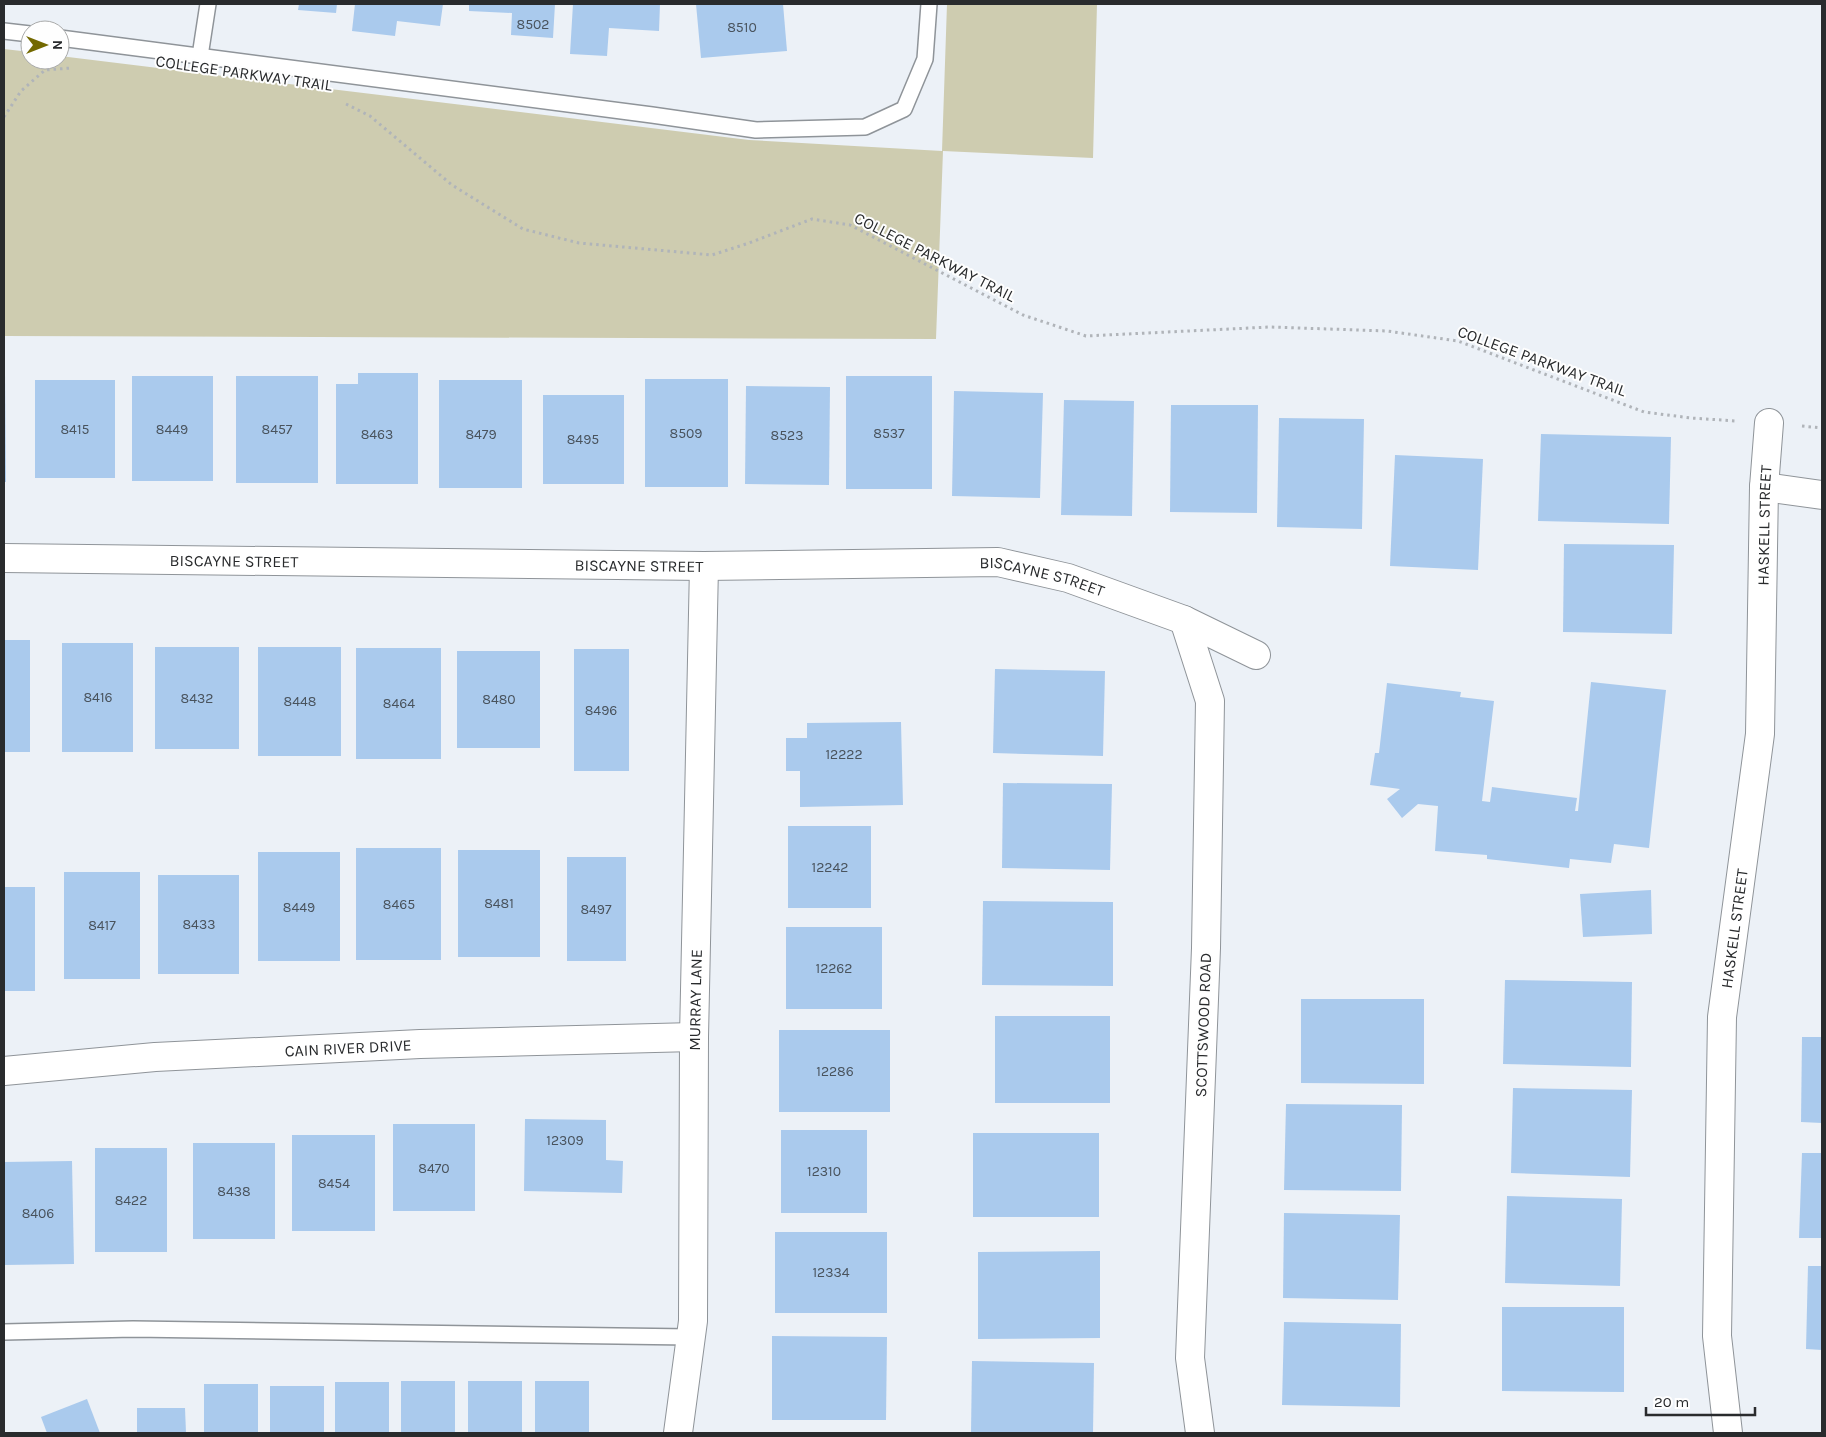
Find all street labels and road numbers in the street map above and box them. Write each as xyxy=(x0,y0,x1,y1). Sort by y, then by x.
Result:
street label: COLLEGE PARKWAY TRAIL xyxy=(154,51,334,95)
street label: COLLEGE PARKWAY TRAIL xyxy=(851,208,1019,306)
street label: COLLEGE PARKWAY TRAIL xyxy=(1455,322,1629,401)
street label: HASKELL STREET xyxy=(1753,464,1775,586)
street label: BISCAYNE STREET xyxy=(169,550,298,571)
street label: BISCAYNE STREET xyxy=(979,552,1107,600)
street label: BISCAYNE STREET xyxy=(574,555,703,575)
street label: HASKELL STREET xyxy=(1716,867,1751,989)
street label: MURRAY LANE xyxy=(684,949,705,1051)
street label: SCOTTSWOOD ROAD xyxy=(1191,952,1215,1098)
street label: CAIN RIVER DRIVE xyxy=(284,1035,412,1060)

